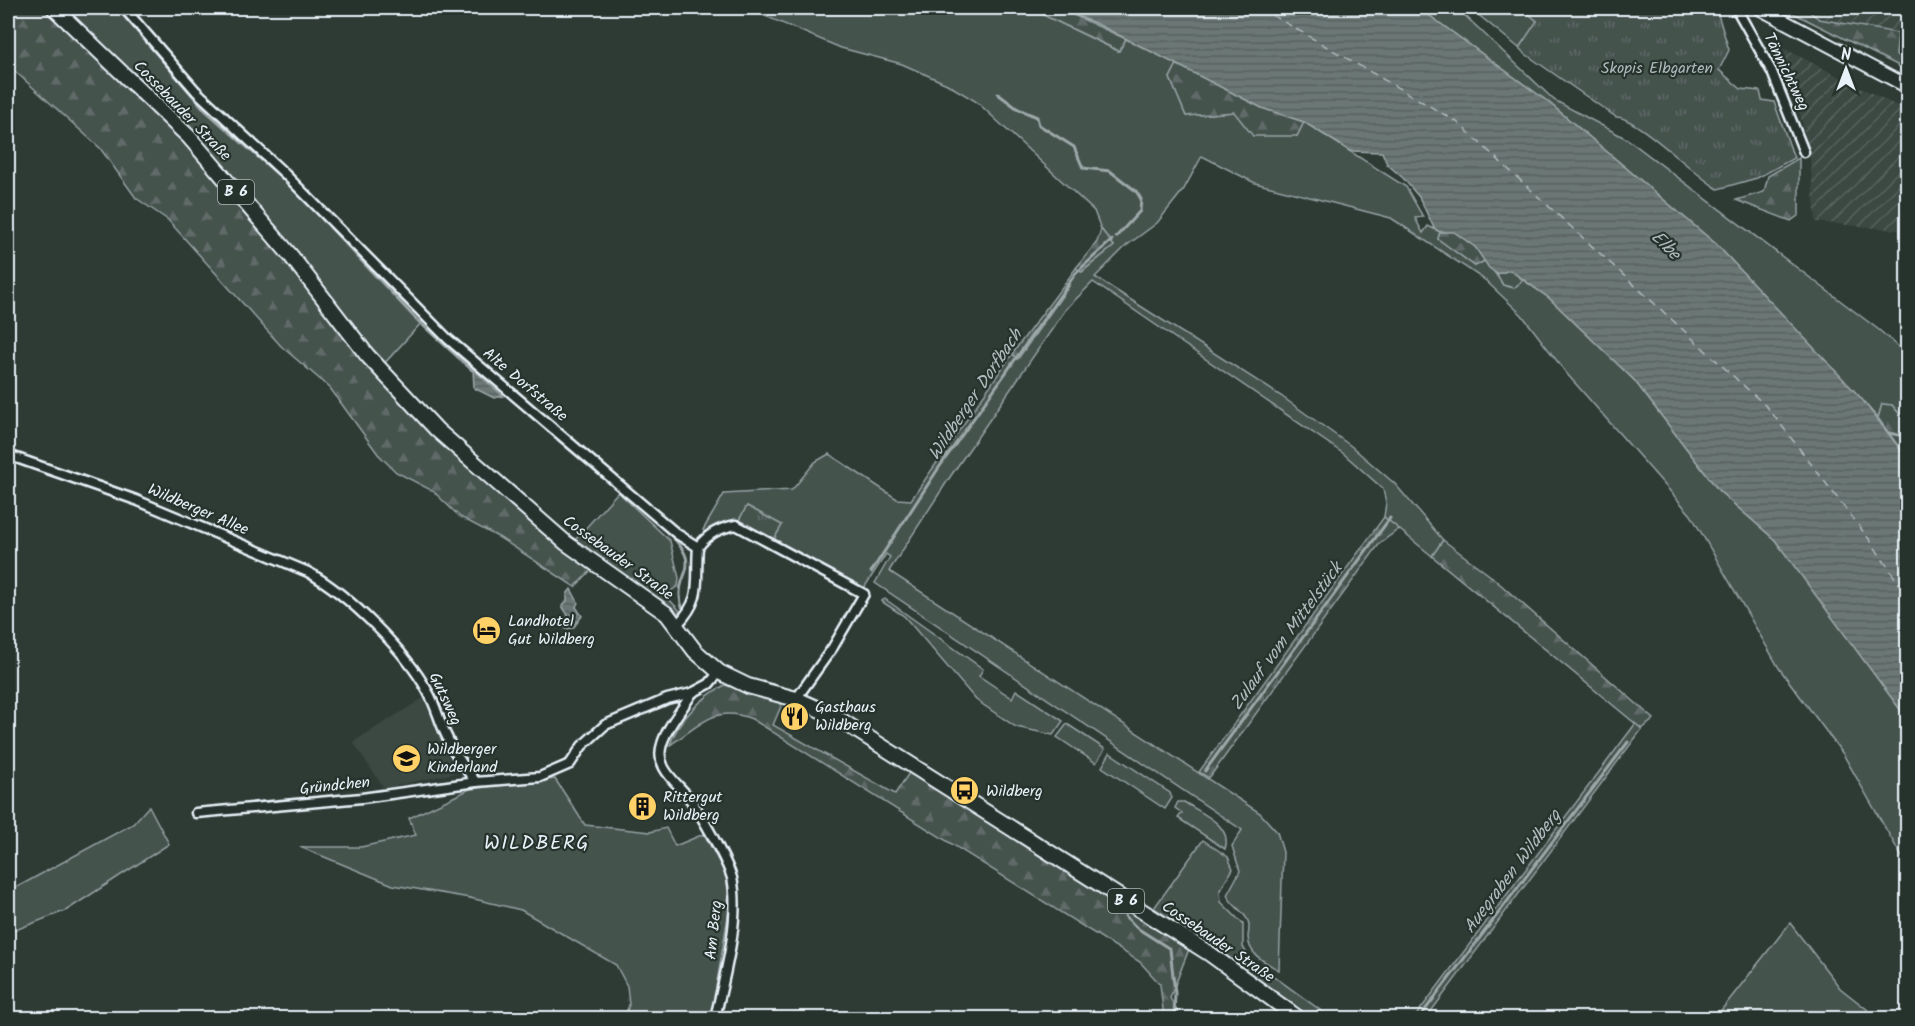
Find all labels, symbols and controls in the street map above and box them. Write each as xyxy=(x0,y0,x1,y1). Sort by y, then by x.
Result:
street label: Tännichtweg xyxy=(1756,29,1816,115)
north arrow xyxy=(1816,39,1876,99)
text: N xyxy=(1841,43,1851,68)
street label: Cossebauder Straße xyxy=(127,55,237,167)
park label: Skopis Elbgarten xyxy=(1601,56,1713,81)
road number: B 6 xyxy=(218,180,254,204)
water label: Elbe xyxy=(1643,224,1688,269)
water label: Wildberger Dorfbach xyxy=(921,322,1032,467)
street label: Alte Dorfstraße xyxy=(477,342,573,428)
street label: Wildberger Allee xyxy=(144,477,252,543)
street label: Cossebauder Straße xyxy=(557,509,679,607)
water label: Zulauf vom Mittelstück xyxy=(1223,555,1352,717)
place label: Landhotel Gut Wildberg xyxy=(508,609,595,652)
hotel icon: Landhotel Gut Wildberg xyxy=(471,614,503,646)
street label: Gutsweg xyxy=(422,668,468,730)
place label: Gasthaus Wildberg xyxy=(815,695,876,738)
restaurant icon: Gasthaus Wildberg xyxy=(778,700,810,732)
place label: Wildberger Kinderland xyxy=(427,737,498,780)
school or university icon: Wildberger Kinderland xyxy=(390,742,422,774)
street label: Gründchen xyxy=(299,770,371,802)
bus stop icon: Wildberg xyxy=(949,775,981,807)
place label: Wildberg xyxy=(986,779,1043,804)
place label: Rittergut Wildberg xyxy=(663,785,723,828)
building icon: Rittergut Wildberg xyxy=(626,790,658,822)
water label: Auegraben Wildberg xyxy=(1457,803,1570,940)
district label: WILDBERG xyxy=(484,828,590,860)
road number: B 6 xyxy=(1108,889,1144,913)
street label: Cossebauder Straße xyxy=(1156,895,1280,989)
street label: Am Berg xyxy=(698,899,730,961)

